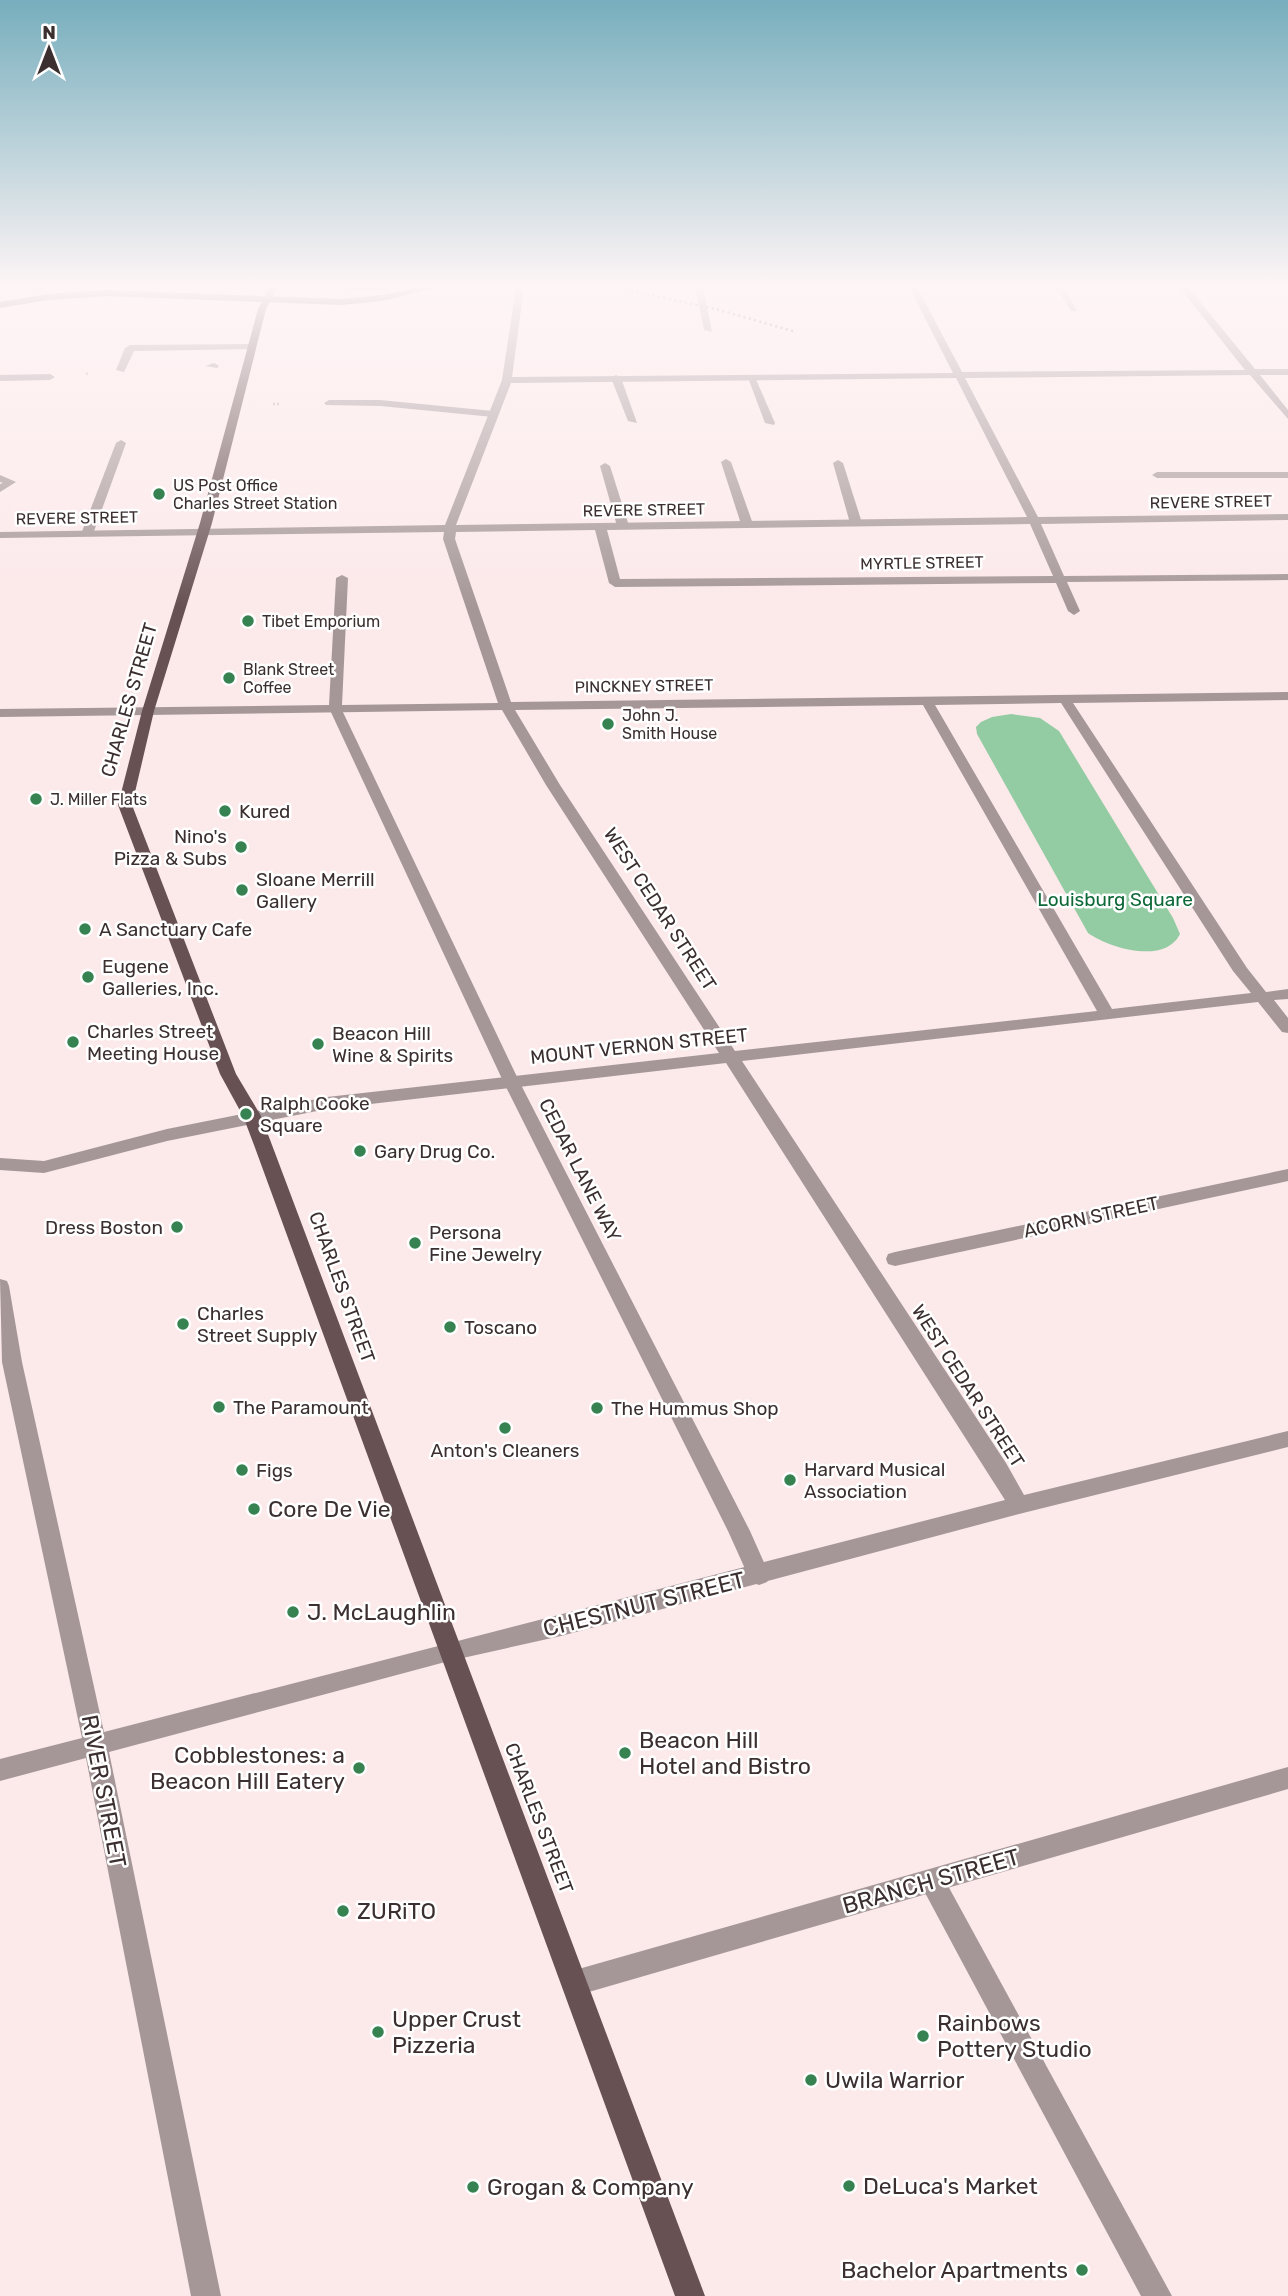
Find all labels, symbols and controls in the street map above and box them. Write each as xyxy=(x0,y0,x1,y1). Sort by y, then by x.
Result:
north arrow xyxy=(14,14,84,84)
text: N xyxy=(42,21,56,44)
place label: US Post Office Charles Street Station xyxy=(173,476,337,513)
marker: US Post Office Charles Street Station xyxy=(151,486,167,502)
street label: REVERE STREET xyxy=(1150,491,1272,513)
street label: REVERE STREET xyxy=(583,499,705,521)
street label: REVERE STREET xyxy=(16,507,138,529)
street label: MYRTLE STREET xyxy=(860,552,984,574)
place label: Tibet Emporium xyxy=(262,612,380,631)
marker: Tibet Emporium xyxy=(240,613,256,629)
street label: CHARLES STREET xyxy=(96,620,162,780)
place label: Blank Street Coffee xyxy=(243,660,334,697)
marker: Blank Street Coffee xyxy=(221,670,237,686)
street label: PINCKNEY STREET xyxy=(574,675,714,697)
place label: John J. Smith House xyxy=(622,706,717,743)
marker: John J. Smith House xyxy=(600,716,616,732)
place label: J. Miller Flats xyxy=(50,790,147,809)
marker: J. Miller Flats xyxy=(28,791,44,807)
place label: Kured xyxy=(239,800,290,823)
marker: Kured xyxy=(217,803,233,819)
street label: WEST CEDAR STREET xyxy=(599,823,721,995)
place label: Nino's Pizza & Subs xyxy=(114,825,227,870)
marker: Nino's Pizza & Subs xyxy=(233,839,249,855)
place label: Sloane Merrill Gallery xyxy=(256,868,375,913)
marker: Sloane Merrill Gallery xyxy=(234,882,250,898)
park label: Louisburg Square xyxy=(1037,888,1193,911)
place label: A Sanctuary Cafe xyxy=(99,918,252,941)
marker: A Sanctuary Cafe xyxy=(77,921,93,937)
place label: Eugene Galleries, Inc. xyxy=(102,955,219,1000)
marker: Eugene Galleries, Inc. xyxy=(80,969,96,985)
place label: Charles Street Meeting House xyxy=(87,1020,219,1065)
place label: Beacon Hill Wine & Spirits xyxy=(332,1022,453,1067)
street label: MOUNT VERNON STREET xyxy=(529,1023,749,1069)
marker: Charles Street Meeting House xyxy=(65,1034,81,1050)
marker: Beacon Hill Wine & Spirits xyxy=(310,1036,326,1052)
place label: Ralph Cooke Square xyxy=(260,1092,370,1137)
street label: CEDAR LANE WAY xyxy=(534,1095,626,1245)
marker: Ralph Cooke Square xyxy=(238,1106,254,1122)
place label: Gary Drug Co. xyxy=(374,1140,495,1163)
marker: Gary Drug Co. xyxy=(352,1143,368,1159)
street label: ACORN STREET xyxy=(1021,1191,1161,1243)
street label: CHARLES STREET xyxy=(304,1208,380,1366)
place label: Dress Boston xyxy=(45,1216,163,1239)
marker: Dress Boston xyxy=(169,1219,185,1235)
place label: Persona Fine Jewelry xyxy=(429,1221,542,1266)
marker: Persona Fine Jewelry xyxy=(407,1235,423,1251)
street label: WEST CEDAR STREET xyxy=(907,1300,1029,1472)
place label: Charles Street Supply xyxy=(197,1302,318,1347)
marker: Charles Street Supply xyxy=(175,1316,191,1332)
place label: Toscano xyxy=(464,1316,537,1339)
marker: Toscano xyxy=(442,1319,458,1335)
place label: The Paramount xyxy=(233,1396,369,1419)
place label: The Hummus Shop xyxy=(611,1397,779,1420)
marker: The Paramount xyxy=(211,1399,227,1415)
marker: The Hummus Shop xyxy=(589,1400,605,1416)
marker: Anton's Cleaners xyxy=(497,1420,513,1436)
place label: Anton's Cleaners xyxy=(431,1439,579,1462)
place label: Harvard Musical Association xyxy=(804,1458,945,1503)
place label: Figs xyxy=(256,1459,293,1482)
marker: Figs xyxy=(234,1462,250,1478)
marker: Harvard Musical Association xyxy=(782,1472,798,1488)
place label: Core De Vie xyxy=(268,1495,391,1523)
marker: Core De Vie xyxy=(246,1501,262,1517)
street label: CHESTNUT STREET xyxy=(540,1565,748,1643)
place label: J. McLaughlin xyxy=(307,1598,456,1626)
marker: J. McLaughlin xyxy=(285,1604,301,1620)
street label: RIVER STREET xyxy=(75,1712,133,1870)
place label: Beacon Hill Hotel and Bistro xyxy=(639,1726,811,1780)
street label: CHARLES STREET xyxy=(500,1740,578,1896)
place label: Cobblestones: a Beacon Hill Eatery xyxy=(150,1741,345,1795)
marker: Beacon Hill Hotel and Bistro xyxy=(617,1745,633,1761)
marker: Cobblestones: a Beacon Hill Eatery xyxy=(351,1760,367,1776)
street label: BRANCH STREET xyxy=(839,1842,1023,1920)
place label: ZURiTO xyxy=(357,1897,436,1925)
marker: ZURiTO xyxy=(335,1903,351,1919)
place label: Upper Crust Pizzeria xyxy=(392,2005,521,2059)
place label: Rainbows Pottery Studio xyxy=(937,2009,1092,2063)
marker: Upper Crust Pizzeria xyxy=(370,2024,386,2040)
marker: Rainbows Pottery Studio xyxy=(915,2028,931,2044)
place label: Uwila Warrior xyxy=(825,2066,965,2094)
marker: Uwila Warrior xyxy=(803,2072,819,2088)
place label: DeLuca's Market xyxy=(863,2172,1038,2200)
place label: Grogan & Company xyxy=(487,2173,694,2201)
marker: DeLuca's Market xyxy=(841,2178,857,2194)
marker: Grogan & Company xyxy=(465,2179,481,2195)
place label: Bachelor Apartments xyxy=(841,2256,1068,2284)
marker: Bachelor Apartments xyxy=(1074,2262,1090,2278)

